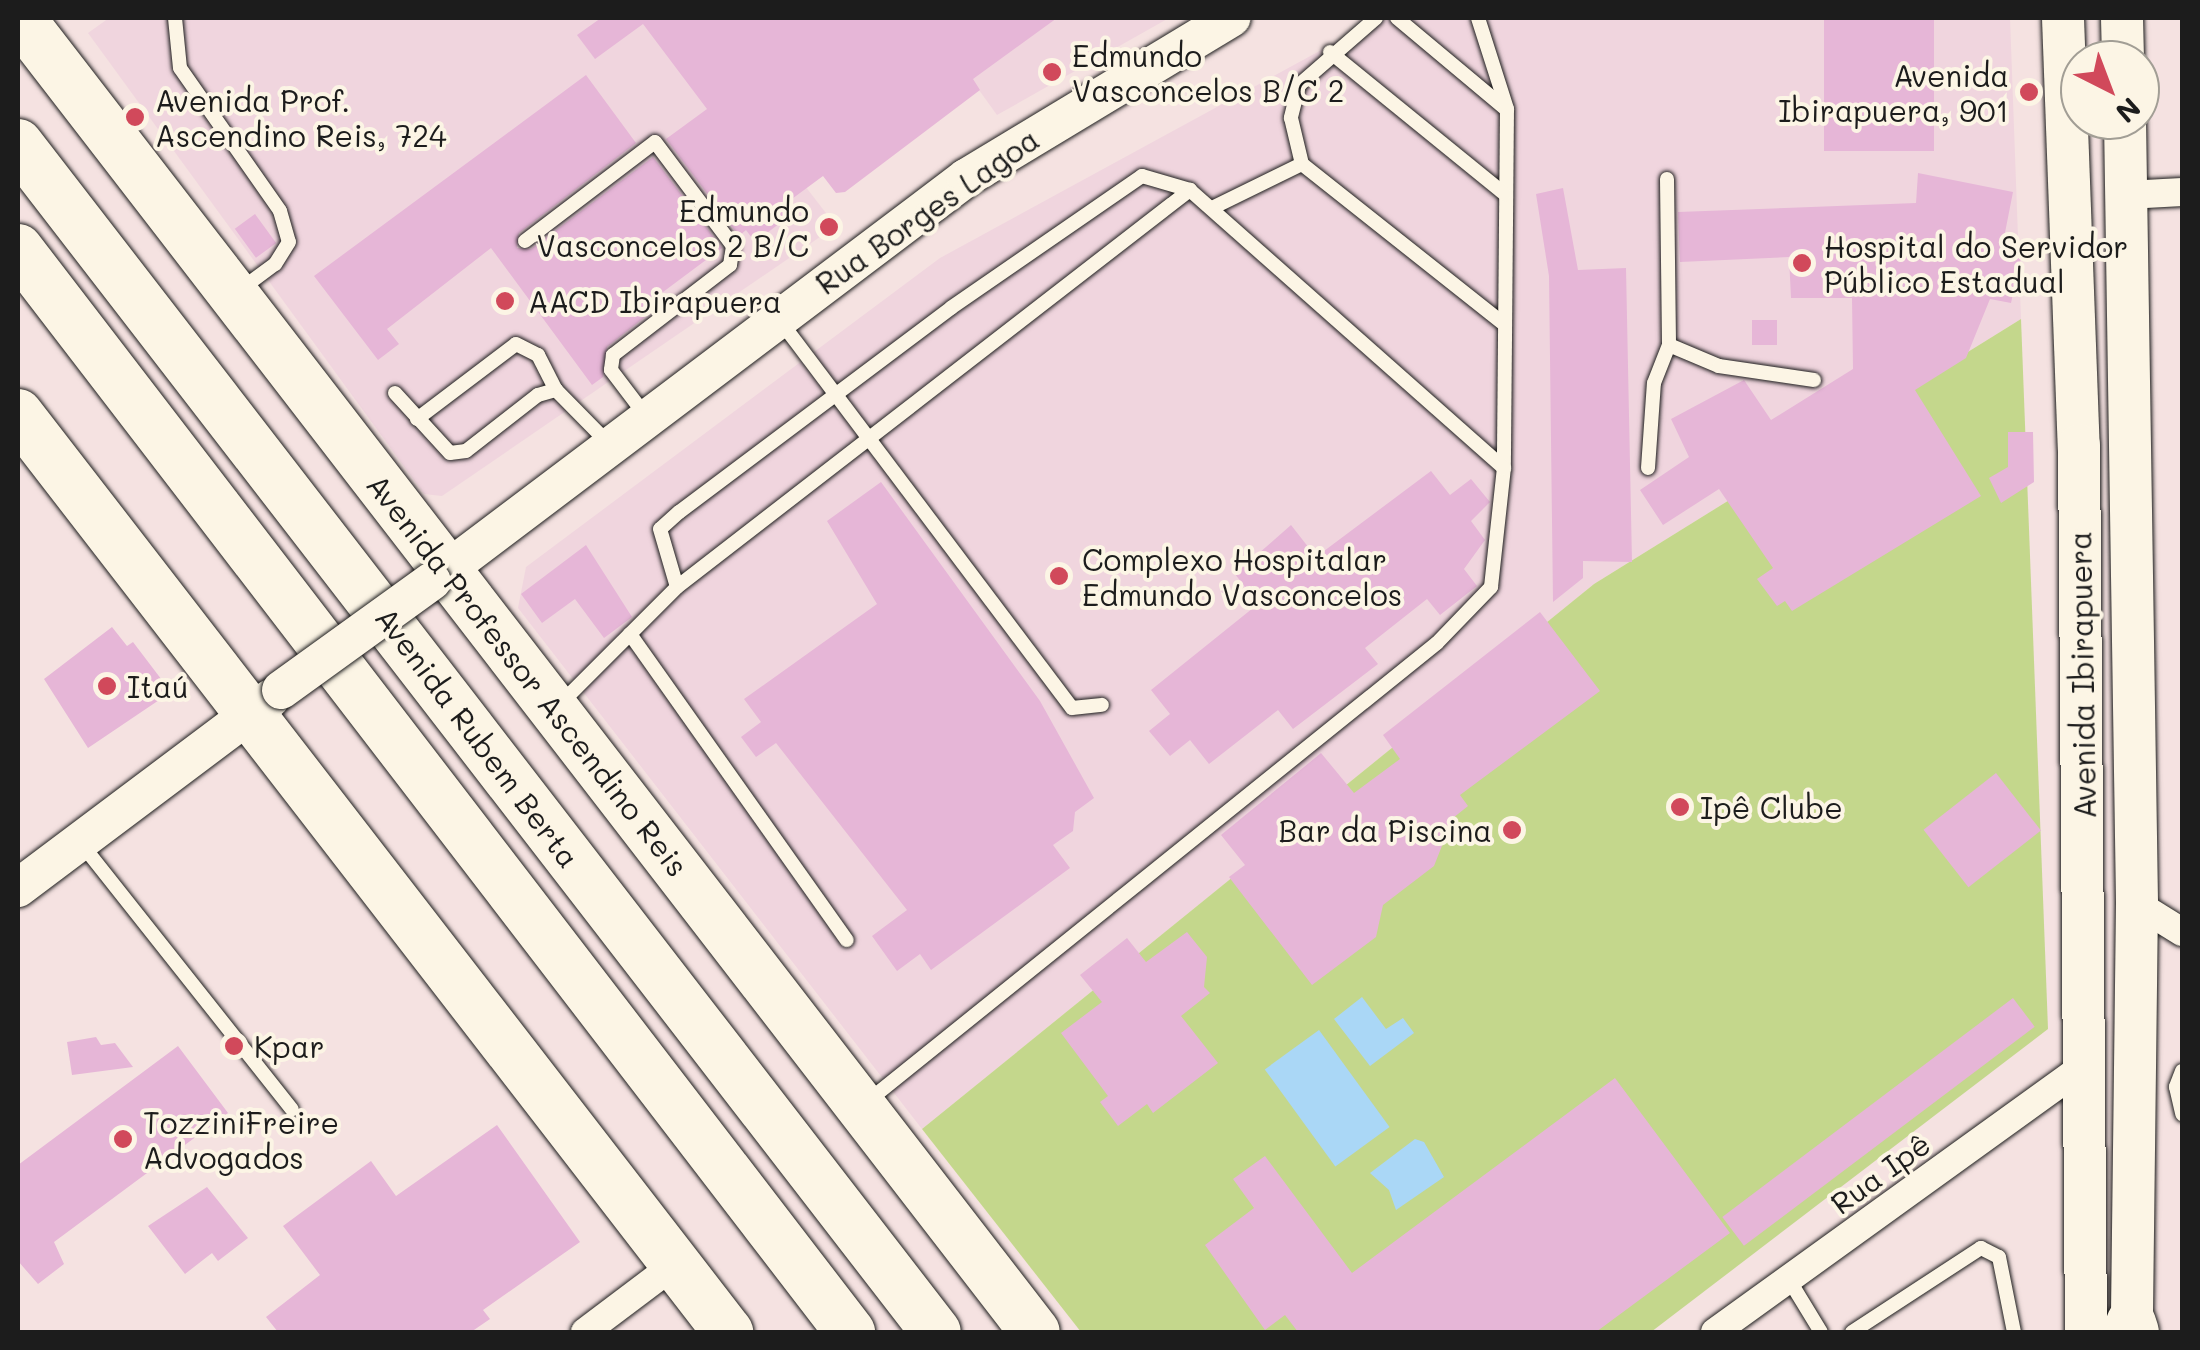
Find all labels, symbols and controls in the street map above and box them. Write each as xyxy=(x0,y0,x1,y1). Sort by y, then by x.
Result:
place label: Edmundo Vasconcelos B/C 2 xyxy=(1072,37,1344,108)
north arrow xyxy=(2060,40,2160,140)
place label: Avenida Ibirapuera, 901 xyxy=(1778,57,2009,128)
marker: Edmundo Vasconcelos B/C 2 xyxy=(1041,61,1063,83)
marker: Avenida Ibirapuera, 901 xyxy=(2018,81,2040,103)
place label: Avenida Prof. Ascendino Reis, 724 xyxy=(155,82,447,152)
text: N xyxy=(2109,90,2149,131)
marker: Avenida Prof. Ascendino Reis, 724 xyxy=(124,106,146,128)
street label: Rua Borges Lagoa xyxy=(809,121,1045,301)
place label: Edmundo Vasconcelos 2 B/C xyxy=(537,192,809,262)
marker: Edmundo Vasconcelos 2 B/C xyxy=(818,216,840,238)
place label: Hospital do Servidor Público Estadual xyxy=(1824,228,2128,298)
marker: Hospital do Servidor Público Estadual xyxy=(1789,250,1815,276)
place label: AACD Ibirapuera xyxy=(528,283,782,319)
marker: AACD Ibirapuera xyxy=(492,288,518,314)
street label: Avenida Professor Ascendino Reis xyxy=(360,467,696,883)
street label: Avenida Ibirapuera xyxy=(2061,531,2103,819)
place label: Complexo Hospitalar Edmundo Vasconcelos xyxy=(1082,541,1402,612)
marker: Complexo Hospitalar Edmundo Vasconcelos xyxy=(1046,563,1072,589)
street label: Avenida Rubem Berta xyxy=(368,600,588,874)
place label: Itaú xyxy=(127,668,188,704)
marker: Itaú xyxy=(96,675,118,697)
place label: Ipê Clube xyxy=(1700,789,1843,825)
marker: Ipê Clube xyxy=(1669,796,1691,818)
place label: Bar da Piscina xyxy=(1278,812,1492,848)
marker: Bar da Piscina xyxy=(1501,819,1523,841)
place label: Kpar xyxy=(254,1028,324,1064)
marker: Kpar xyxy=(223,1035,245,1057)
place label: TozziniFreire Advogados xyxy=(143,1104,339,1174)
street label: Rua Ipê xyxy=(1823,1125,1937,1221)
marker: TozziniFreire Advogados xyxy=(112,1128,134,1150)

